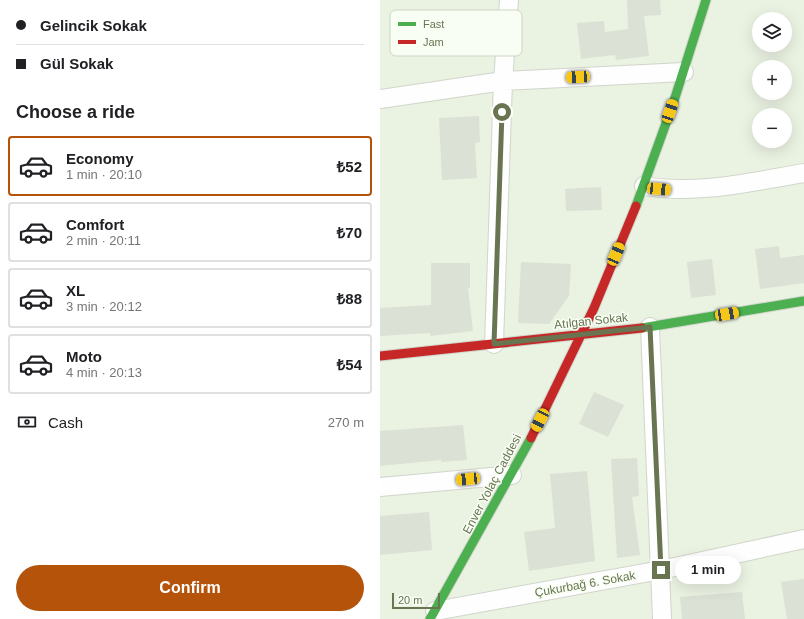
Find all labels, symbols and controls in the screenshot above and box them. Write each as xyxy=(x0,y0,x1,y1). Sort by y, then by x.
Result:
legend xyxy=(390,10,522,56)
map controls xyxy=(752,12,792,148)
button: layers xyxy=(752,12,792,52)
text: Gelincik Sokak xyxy=(40,17,147,34)
text: Fast xyxy=(423,18,444,30)
text: Jam xyxy=(423,36,444,48)
text: Gül Sokak xyxy=(40,55,113,72)
button: + xyxy=(752,60,792,100)
car xyxy=(566,70,590,84)
car xyxy=(660,98,680,124)
text: Choose a ride xyxy=(16,102,135,122)
route start xyxy=(493,103,511,121)
button: − xyxy=(752,108,792,148)
icon: car xyxy=(18,148,54,184)
text: Economy xyxy=(66,150,134,167)
text: ₺52 xyxy=(337,158,362,175)
text: 1 min · 20:10 xyxy=(66,167,142,182)
car xyxy=(647,182,671,196)
icon: car xyxy=(18,214,54,250)
text: Comfort xyxy=(66,216,124,233)
text: ₺70 xyxy=(337,224,362,241)
text: 2 min · 20:11 xyxy=(66,233,141,248)
car xyxy=(606,241,626,267)
icon: car xyxy=(18,280,54,316)
text: XL xyxy=(66,282,85,299)
text: ₺88 xyxy=(337,290,362,307)
text: 3 min · 20:12 xyxy=(66,299,142,314)
car xyxy=(714,306,740,322)
street label: Atılgan Sokak xyxy=(553,310,630,332)
icon: car xyxy=(18,346,54,382)
text: Moto xyxy=(66,348,102,365)
text: ₺54 xyxy=(337,356,362,373)
text: 4 min · 20:13 xyxy=(66,365,142,380)
car xyxy=(529,407,551,433)
icon: cash xyxy=(16,411,38,433)
text: Cash xyxy=(48,414,83,431)
text: 270 m xyxy=(328,415,364,430)
street label: Enver Yolaç Caddesi xyxy=(460,432,524,536)
car xyxy=(456,472,480,486)
callout: 1 min xyxy=(675,556,741,584)
route end xyxy=(652,561,670,579)
text: 1 min xyxy=(691,562,725,577)
button: Confirm xyxy=(16,565,364,611)
street label: Çukurbağ 6. Sokak xyxy=(534,568,637,600)
scale bar xyxy=(392,591,440,610)
text: 20 m xyxy=(398,594,422,606)

